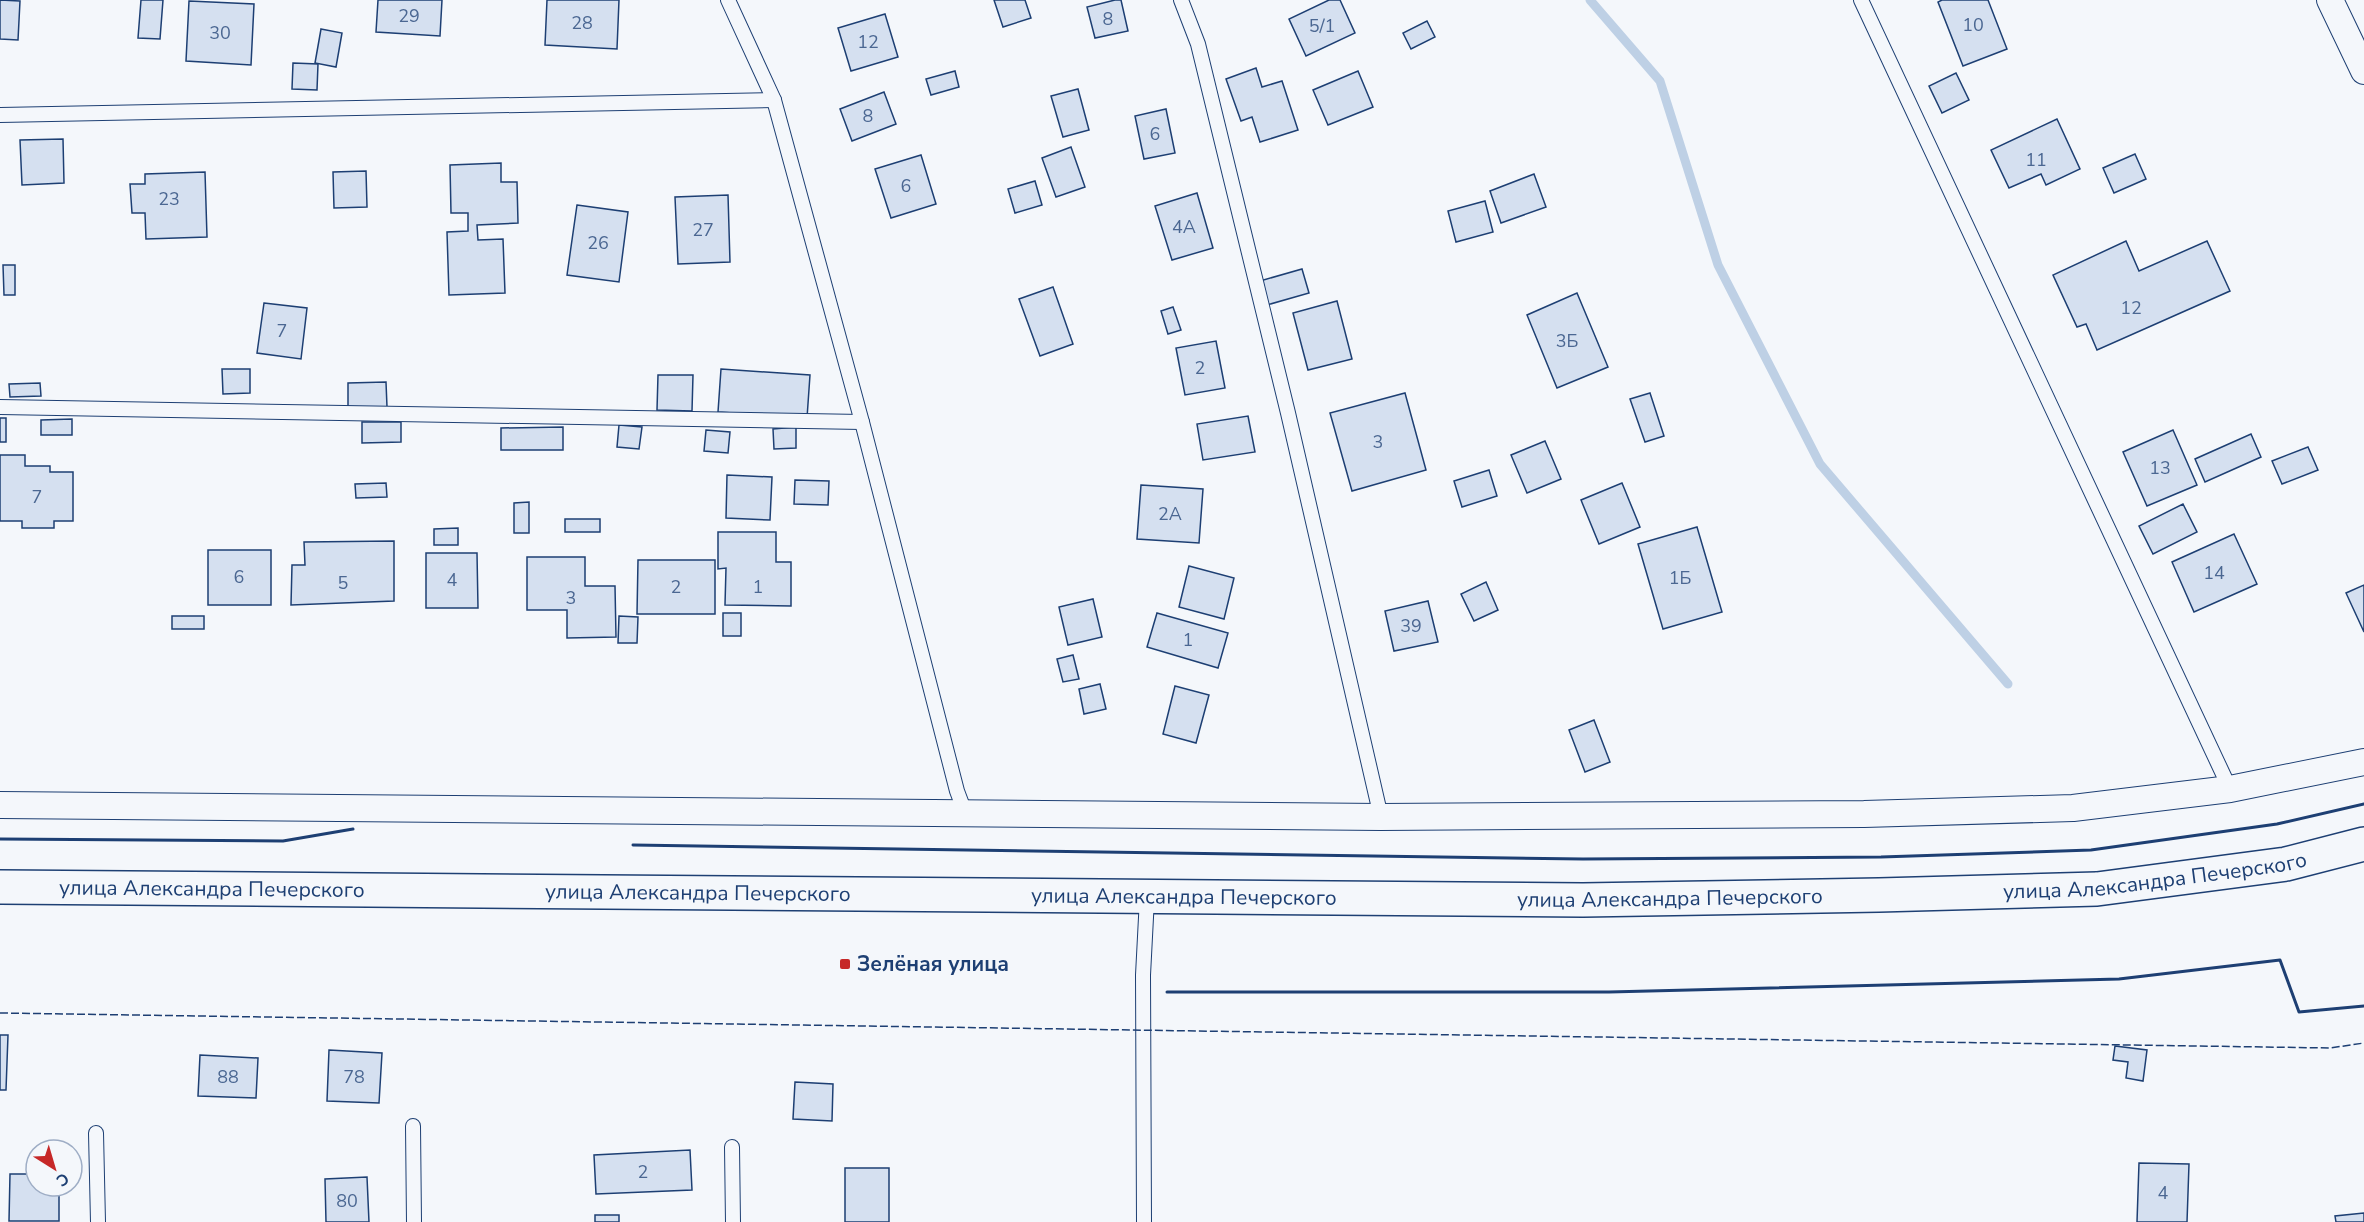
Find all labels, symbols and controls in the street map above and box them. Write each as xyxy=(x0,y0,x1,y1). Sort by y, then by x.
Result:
house number: 29 xyxy=(398,4,420,28)
house number: 8 xyxy=(1103,7,1113,31)
house number: 28 xyxy=(571,11,593,35)
house number: 10 xyxy=(1962,13,1984,37)
house number: 5/1 xyxy=(1309,14,1335,38)
house number: 30 xyxy=(209,21,231,45)
house number: 12 xyxy=(857,30,879,54)
house number: 8 xyxy=(863,104,873,128)
house number: 6 xyxy=(1150,122,1160,146)
house number: 11 xyxy=(2025,148,2047,172)
house number: 6 xyxy=(901,174,911,198)
house number: 23 xyxy=(158,187,180,211)
house number: 4А xyxy=(1172,215,1196,239)
house number: 27 xyxy=(692,218,714,242)
house number: 26 xyxy=(587,231,609,255)
house number: 12 xyxy=(2120,296,2142,320)
house number: 7 xyxy=(277,319,287,343)
house number: 3Б xyxy=(1556,329,1578,353)
house number: 2 xyxy=(1195,356,1205,380)
house number: 3 xyxy=(1373,430,1383,454)
house number: 13 xyxy=(2149,456,2171,480)
house number: 7 xyxy=(32,485,42,509)
house number: 2А xyxy=(1158,502,1182,526)
house number: 14 xyxy=(2203,561,2225,585)
house number: 6 xyxy=(234,565,244,589)
house number: 1Б xyxy=(1669,566,1691,590)
house number: 4 xyxy=(447,568,458,592)
house number: 5 xyxy=(338,571,348,595)
house number: 2 xyxy=(671,575,681,599)
house number: 1 xyxy=(753,575,763,599)
house number: 3 xyxy=(566,586,576,610)
house number: 39 xyxy=(1400,614,1422,638)
house number: 1 xyxy=(1183,628,1193,652)
street label: улица Александра Печерского xyxy=(2003,845,2310,906)
street label: улица Александра Печерского xyxy=(59,873,365,904)
street label: улица Александра Печерского xyxy=(545,877,851,908)
street label: улица Александра Печерского xyxy=(1031,881,1337,912)
street label: улица Александра Печерского xyxy=(1517,882,1823,914)
place label: Зелёная улица xyxy=(857,950,1009,978)
marker: Зелёная улица xyxy=(838,957,852,971)
house number: 88 xyxy=(217,1065,239,1089)
house number: 78 xyxy=(343,1065,365,1089)
north arrow xyxy=(24,1138,84,1198)
house number: 2 xyxy=(638,1160,648,1184)
text: С xyxy=(51,1167,73,1191)
house number: 4 xyxy=(2158,1181,2169,1205)
house number: 80 xyxy=(336,1189,358,1213)

